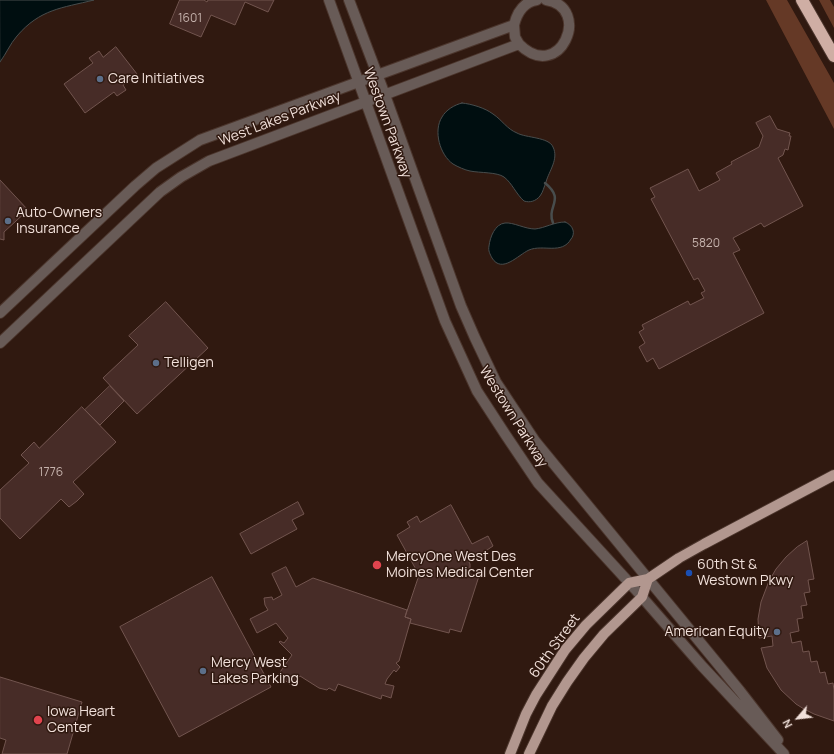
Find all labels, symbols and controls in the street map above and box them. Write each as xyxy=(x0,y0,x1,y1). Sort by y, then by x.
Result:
house number: 1601 xyxy=(178,12,202,26)
street label: Westown Parkway xyxy=(359,66,415,180)
place label: Care Initiatives xyxy=(108,71,204,87)
marker: Care Initiatives xyxy=(95,74,105,84)
street label: West Lakes Parkway xyxy=(217,88,343,150)
place label: Auto-Owners Insurance xyxy=(16,205,102,238)
marker: Auto-Owners Insurance xyxy=(3,216,13,226)
house number: 5820 xyxy=(692,237,720,251)
place label: Telligen xyxy=(164,355,214,371)
marker: Telligen xyxy=(151,358,161,368)
street label: Westown Parkway xyxy=(475,363,551,471)
house number: 1776 xyxy=(39,466,63,480)
place label: MercyOne West Des Moines Medical Center xyxy=(386,549,534,582)
place label: 60th St & Westown Pkwy xyxy=(697,557,793,590)
marker: MercyOne West Des Moines Medical Center xyxy=(371,559,383,571)
marker: 60th St & Westown Pkwy xyxy=(684,568,694,578)
street label: 60th Street xyxy=(526,611,584,681)
place label: American Equity xyxy=(665,624,769,640)
marker: American Equity xyxy=(772,627,782,637)
place label: Mercy West Lakes Parking xyxy=(211,655,299,688)
marker: Mercy West Lakes Parking xyxy=(198,666,208,676)
north arrow xyxy=(778,698,818,738)
place label: Iowa Heart Center xyxy=(47,704,115,736)
marker: Iowa Heart Center xyxy=(32,714,44,726)
text: N xyxy=(778,717,795,731)

